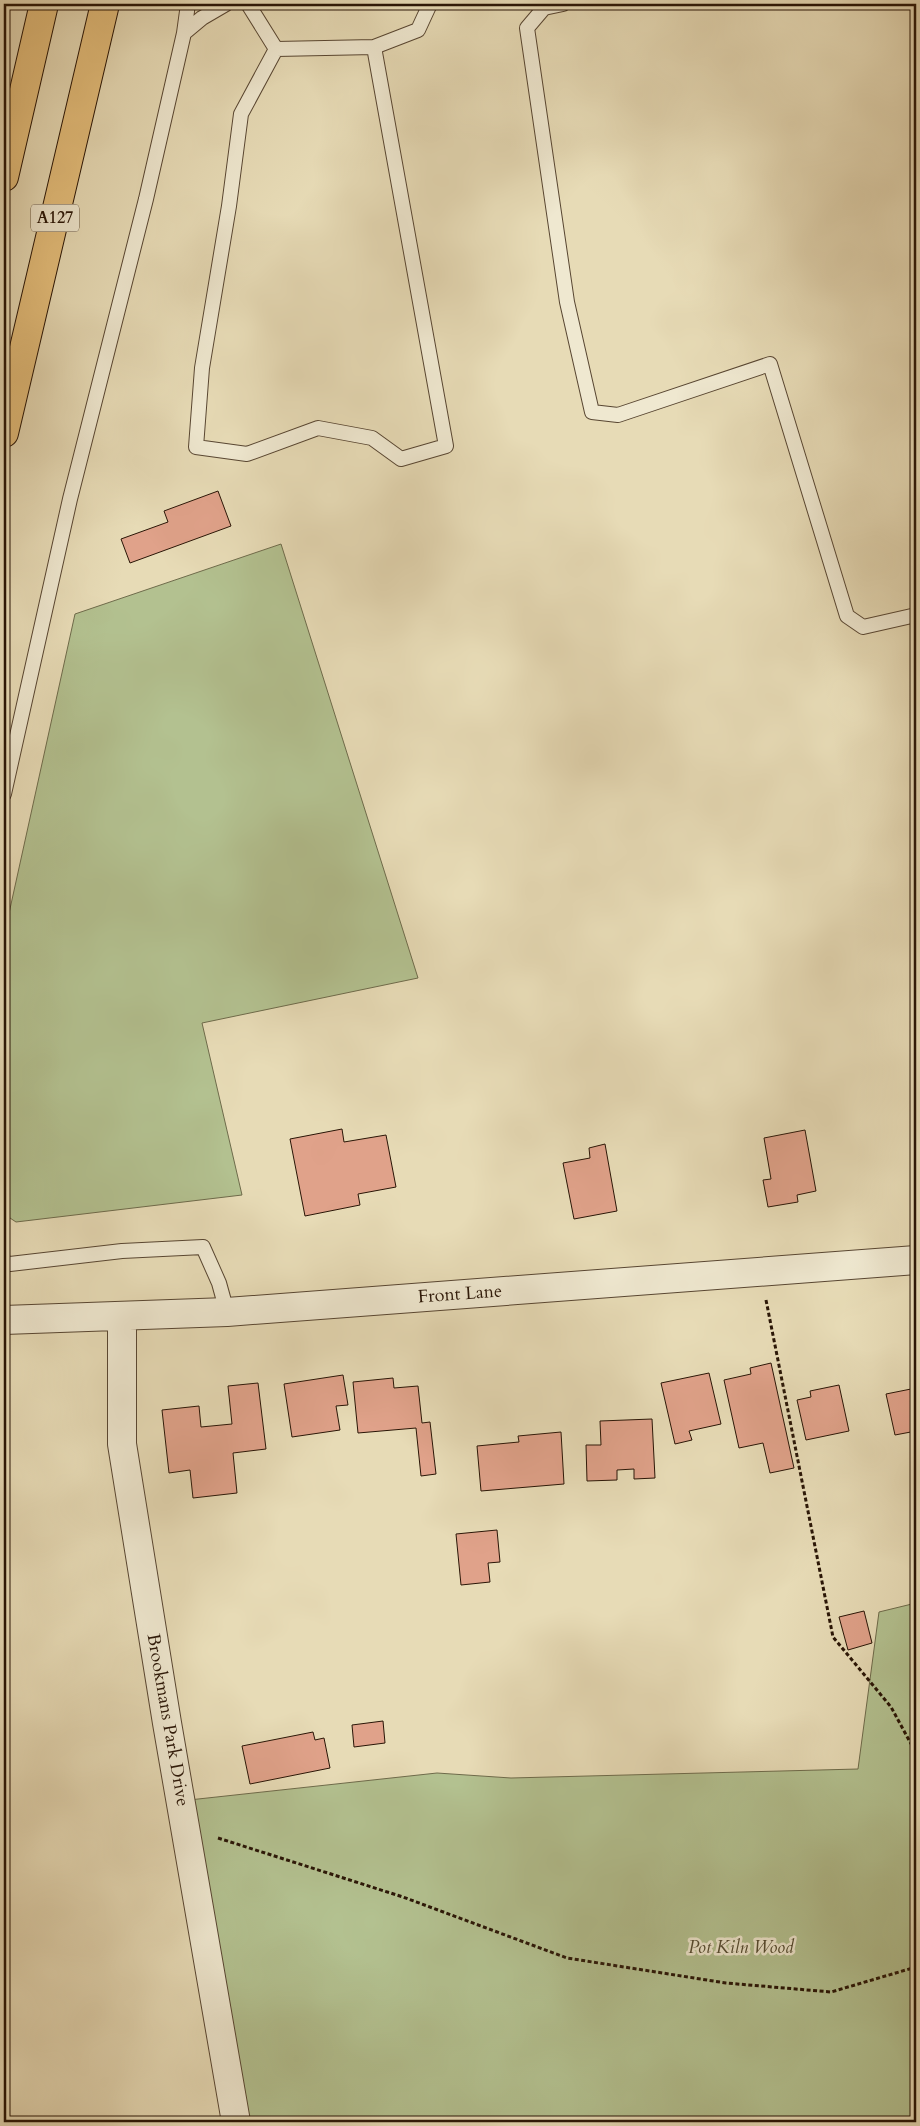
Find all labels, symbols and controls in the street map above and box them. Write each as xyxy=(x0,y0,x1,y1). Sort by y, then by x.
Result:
road number: A127 xyxy=(31,204,79,232)
street label: Front Lane xyxy=(417,1279,503,1309)
street label: Brookmans Park Drive xyxy=(140,1632,196,1808)
park label: Pot Kiln Wood xyxy=(688,1935,795,1960)

